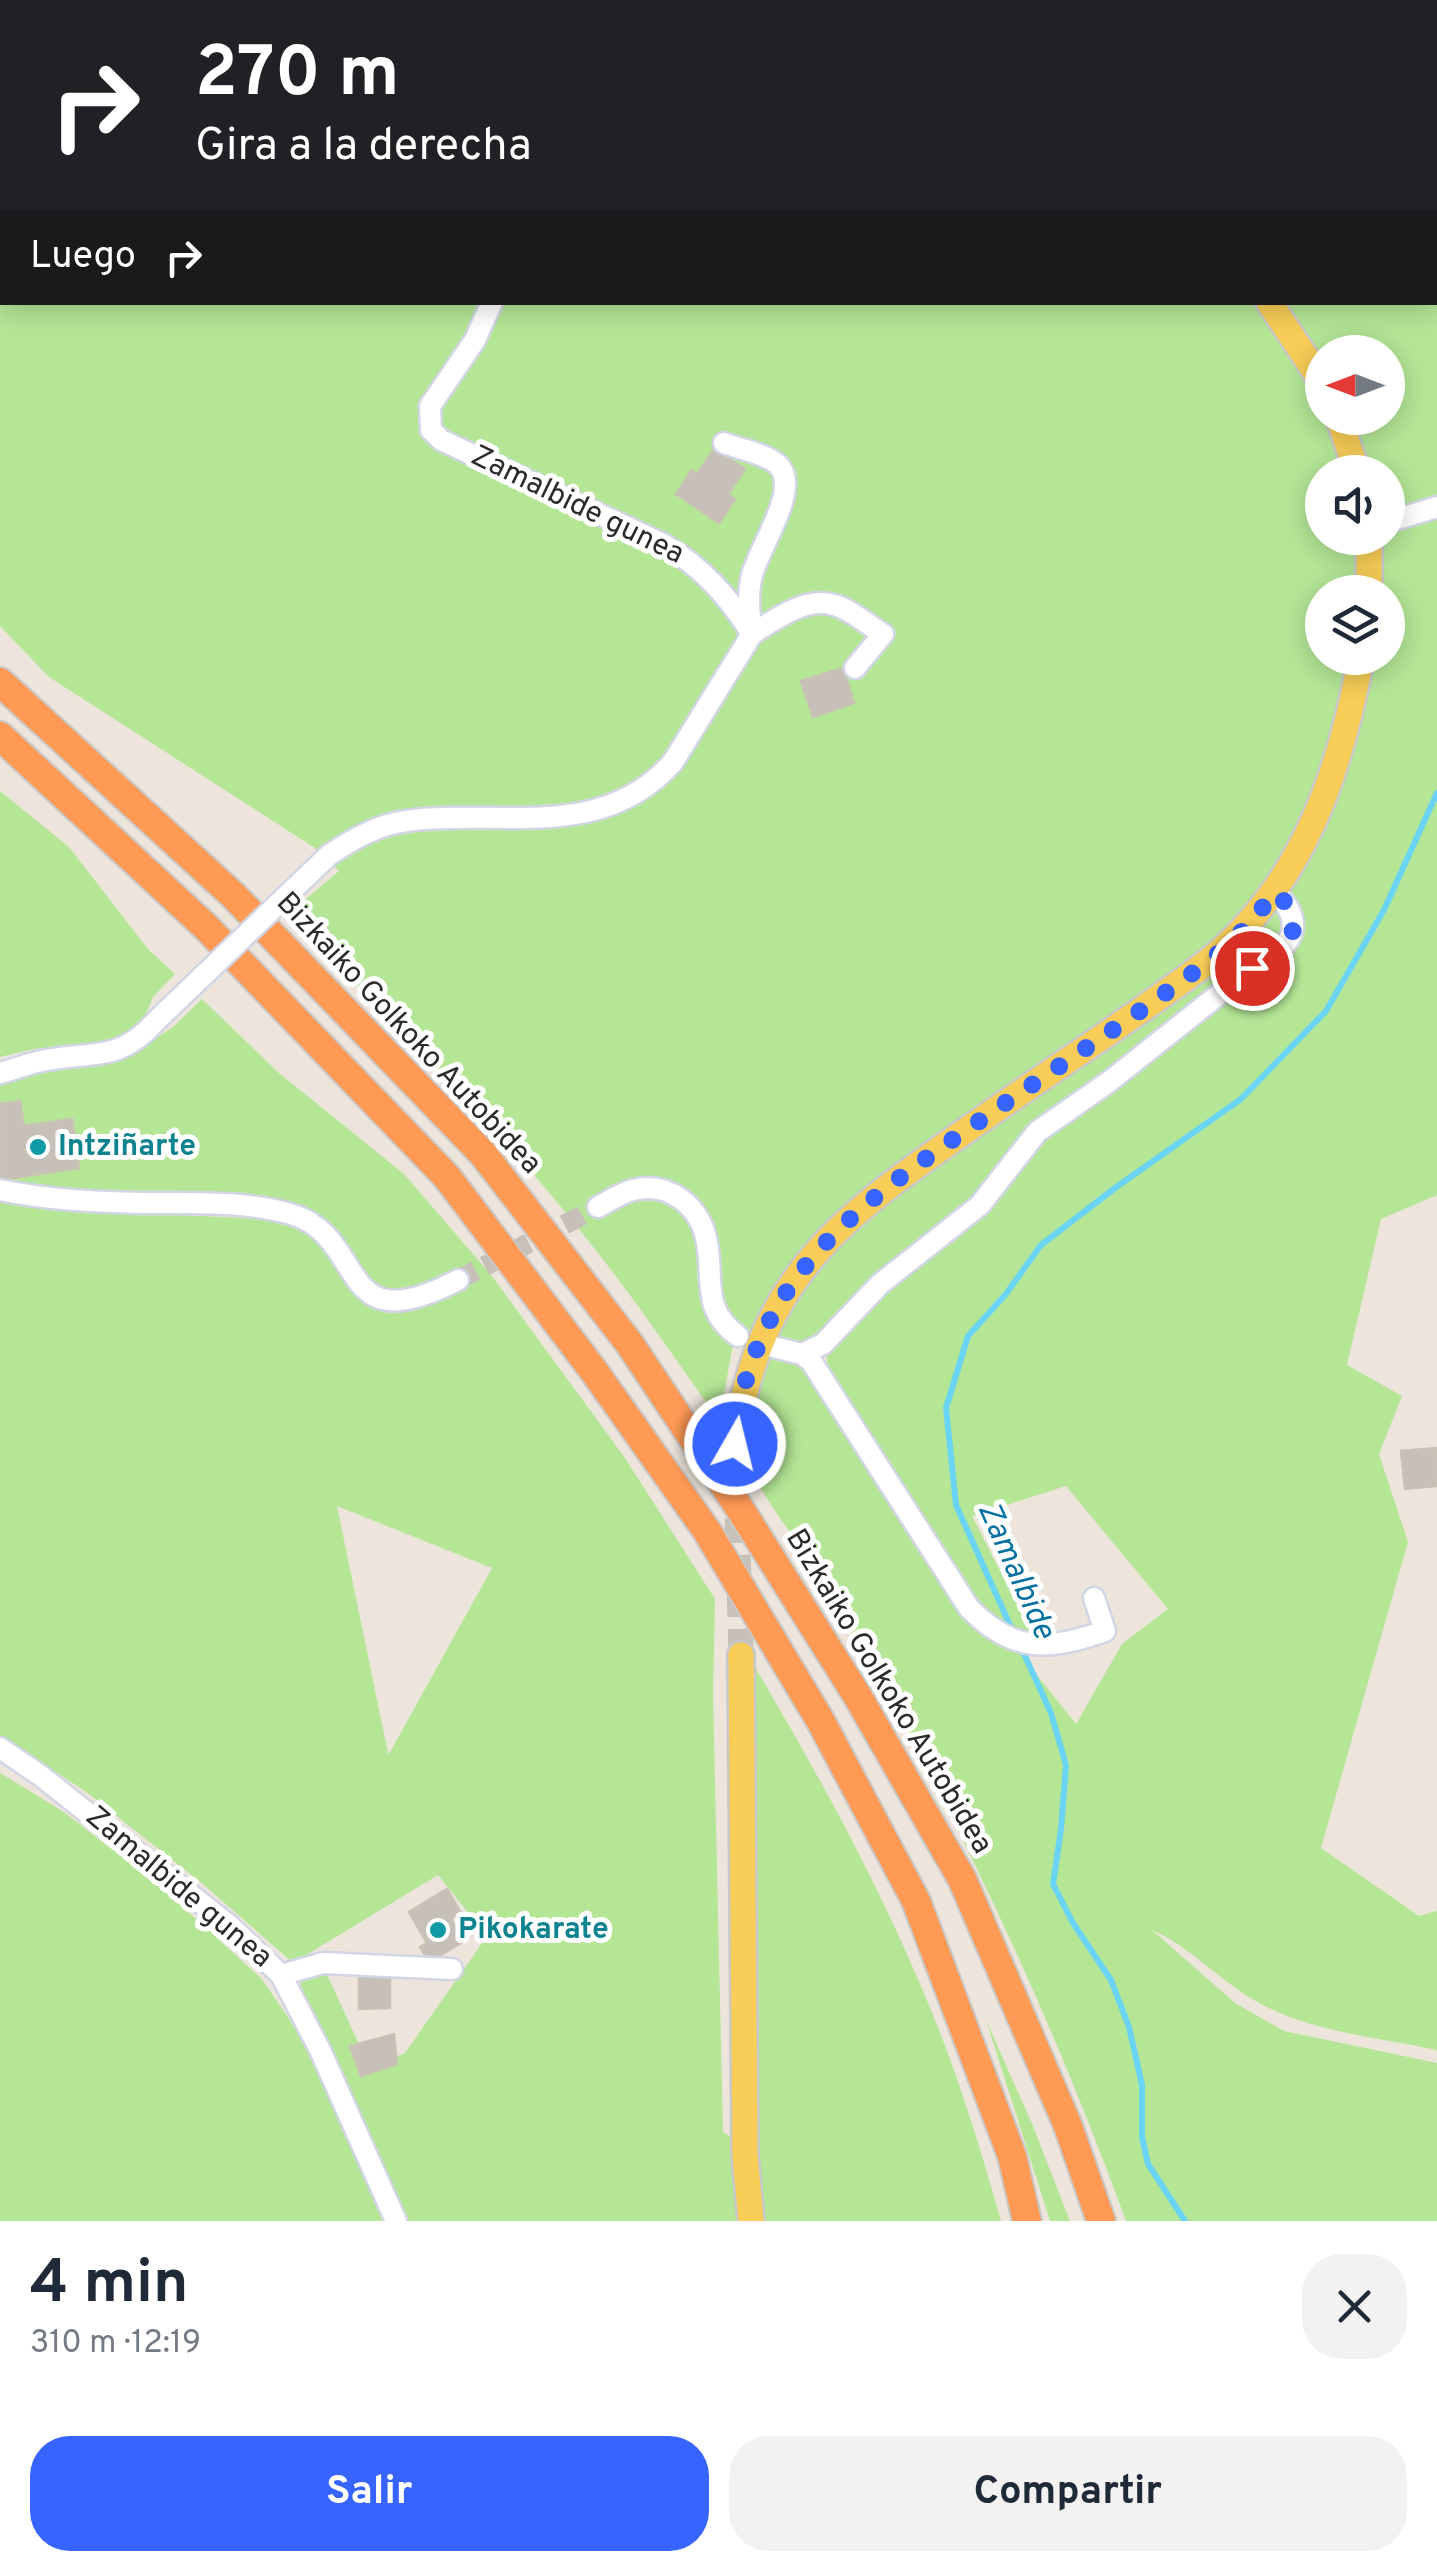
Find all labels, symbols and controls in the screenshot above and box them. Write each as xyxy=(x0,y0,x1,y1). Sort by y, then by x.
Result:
text: 270 m xyxy=(195,32,400,121)
icon: right xyxy=(30,40,160,170)
text: Gira a la derecha xyxy=(195,119,532,176)
icon: right xyxy=(156,230,211,285)
text: Luego xyxy=(30,233,136,282)
north arrow xyxy=(1305,335,1405,435)
map controls xyxy=(1305,335,1405,675)
street label: Zamalbide gunea xyxy=(464,438,690,574)
button: sound xyxy=(1305,455,1405,555)
button: layers xyxy=(1305,575,1405,675)
street label: Bizkaiko Golkoko Autobidea xyxy=(267,885,549,1183)
pin xyxy=(1210,926,1295,1011)
icon: arrive xyxy=(1225,941,1280,996)
place label: Intziñarte xyxy=(58,1129,196,1166)
marker: Intziñarte xyxy=(27,1136,49,1158)
position arrow xyxy=(683,1392,787,1496)
water label: Zamalbide xyxy=(967,1496,1063,1646)
street label: Bizkaiko Golkoko Autobidea xyxy=(776,1523,1000,1861)
street label: Zamalbide gunea xyxy=(77,1799,279,1977)
place label: Pikokarate xyxy=(458,1912,609,1949)
marker: Pikokarate xyxy=(427,1919,449,1941)
text: 4 min xyxy=(30,2248,189,2324)
button: close xyxy=(1302,2254,1407,2359)
text: 310 m · 12:19 xyxy=(30,2324,201,2364)
button: Salir xyxy=(30,2436,709,2551)
button: Compartir xyxy=(729,2436,1407,2551)

